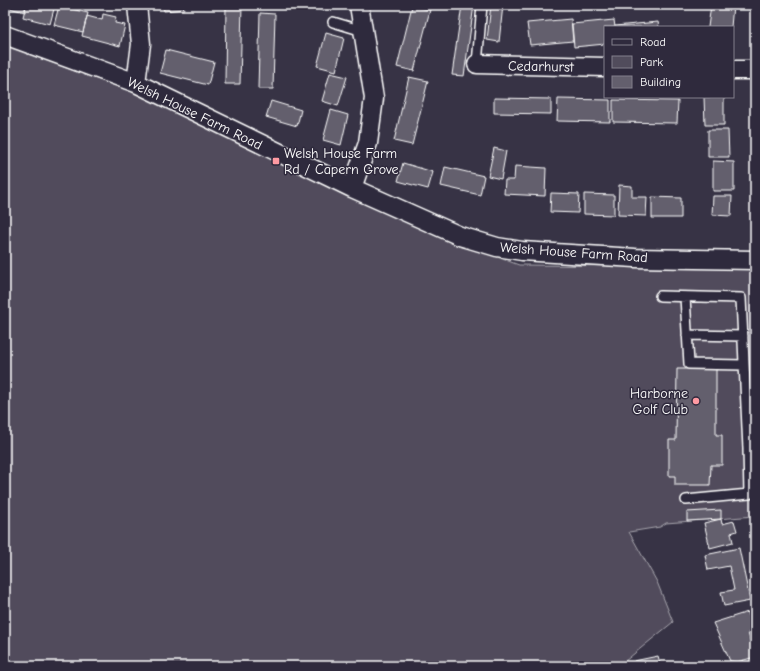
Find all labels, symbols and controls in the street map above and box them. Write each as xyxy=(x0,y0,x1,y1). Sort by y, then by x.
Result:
legend xyxy=(604,26,734,98)
text: Road xyxy=(640,35,666,49)
text: Park xyxy=(640,55,663,69)
street label: Cedarhurst xyxy=(508,57,575,76)
street label: Welsh House Farm Road xyxy=(125,73,265,154)
text: Building xyxy=(640,75,681,89)
place label: Welsh House Farm Rd / Capern Grove xyxy=(284,145,398,178)
marker: Welsh House Farm Rd / Capern Grove xyxy=(271,156,281,166)
street label: Welsh House Farm Road xyxy=(500,239,648,266)
place label: Harborne Golf Club xyxy=(630,385,688,418)
marker: Harborne Golf Club xyxy=(691,396,701,406)

